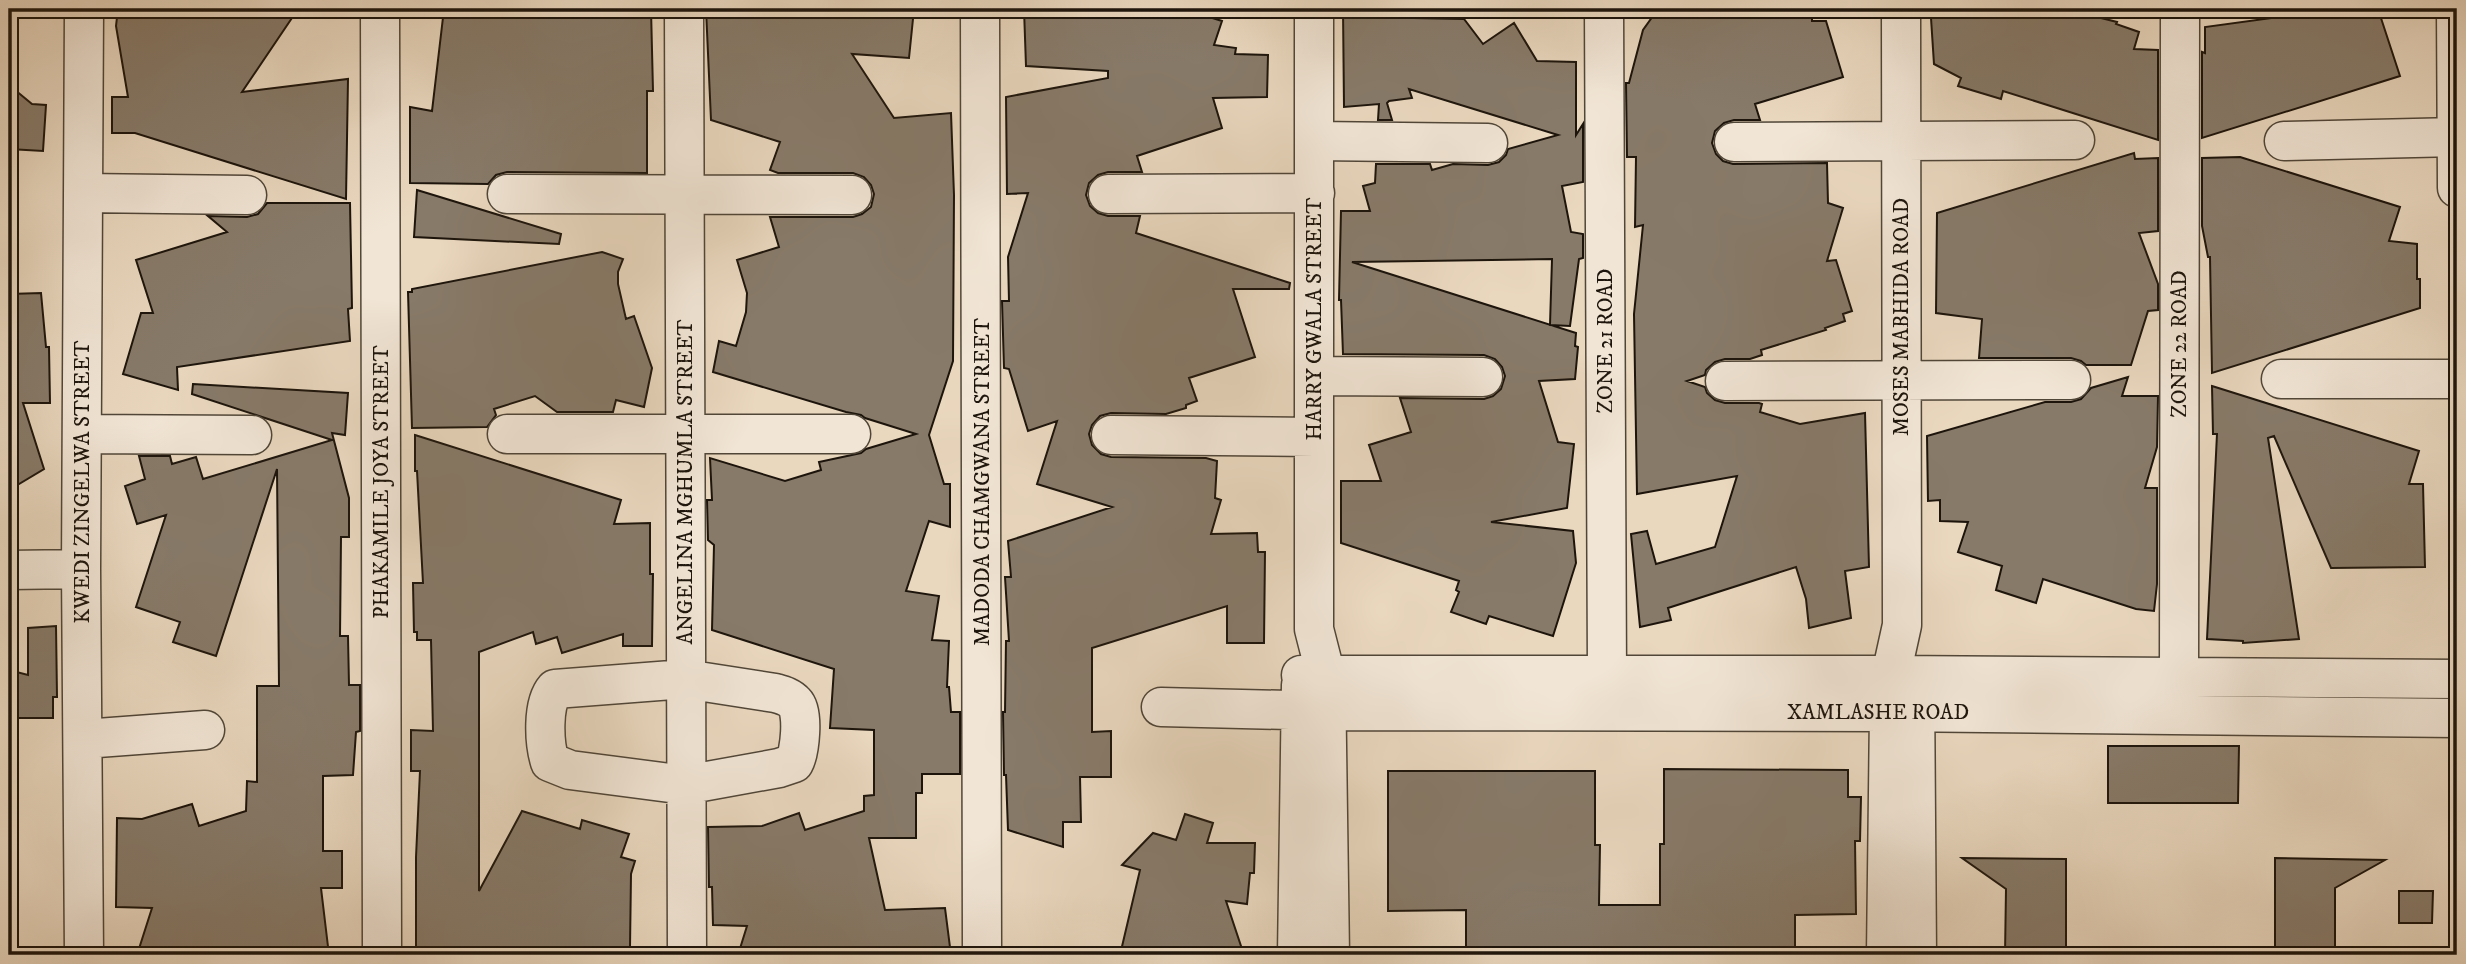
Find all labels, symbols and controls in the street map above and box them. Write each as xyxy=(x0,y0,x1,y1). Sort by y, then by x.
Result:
street label: HARRY GWALA STREET xyxy=(1302,197,1328,441)
street label: MOSES MABHIDA ROAD xyxy=(1889,198,1915,436)
street label: ZONE 21 ROAD xyxy=(1593,269,1619,413)
street label: ZONE 22 ROAD xyxy=(2167,270,2193,418)
street label: MADODA CHAMGWANA STREET xyxy=(970,318,996,646)
street label: ANGELINA MGHUMLA STREET xyxy=(673,319,699,645)
street label: KWEDI ZINGELWA STREET xyxy=(70,340,96,624)
street label: PHAKAMILE JOYA STREET xyxy=(369,345,395,619)
street label: XAMLASHE ROAD xyxy=(1787,700,1969,726)

